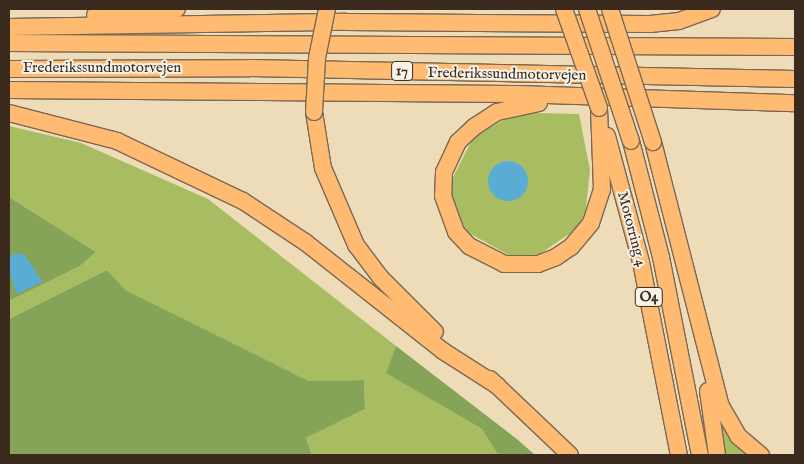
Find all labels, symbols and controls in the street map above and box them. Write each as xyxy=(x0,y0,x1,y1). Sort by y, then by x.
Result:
street label: Frederikssundmotorvejen xyxy=(23,59,181,77)
road number: 17 xyxy=(391,59,413,82)
street label: Frederikssundmotorvejen xyxy=(428,64,586,84)
street label: Motorring 4 xyxy=(613,190,651,268)
road number: O4 xyxy=(634,286,664,308)

